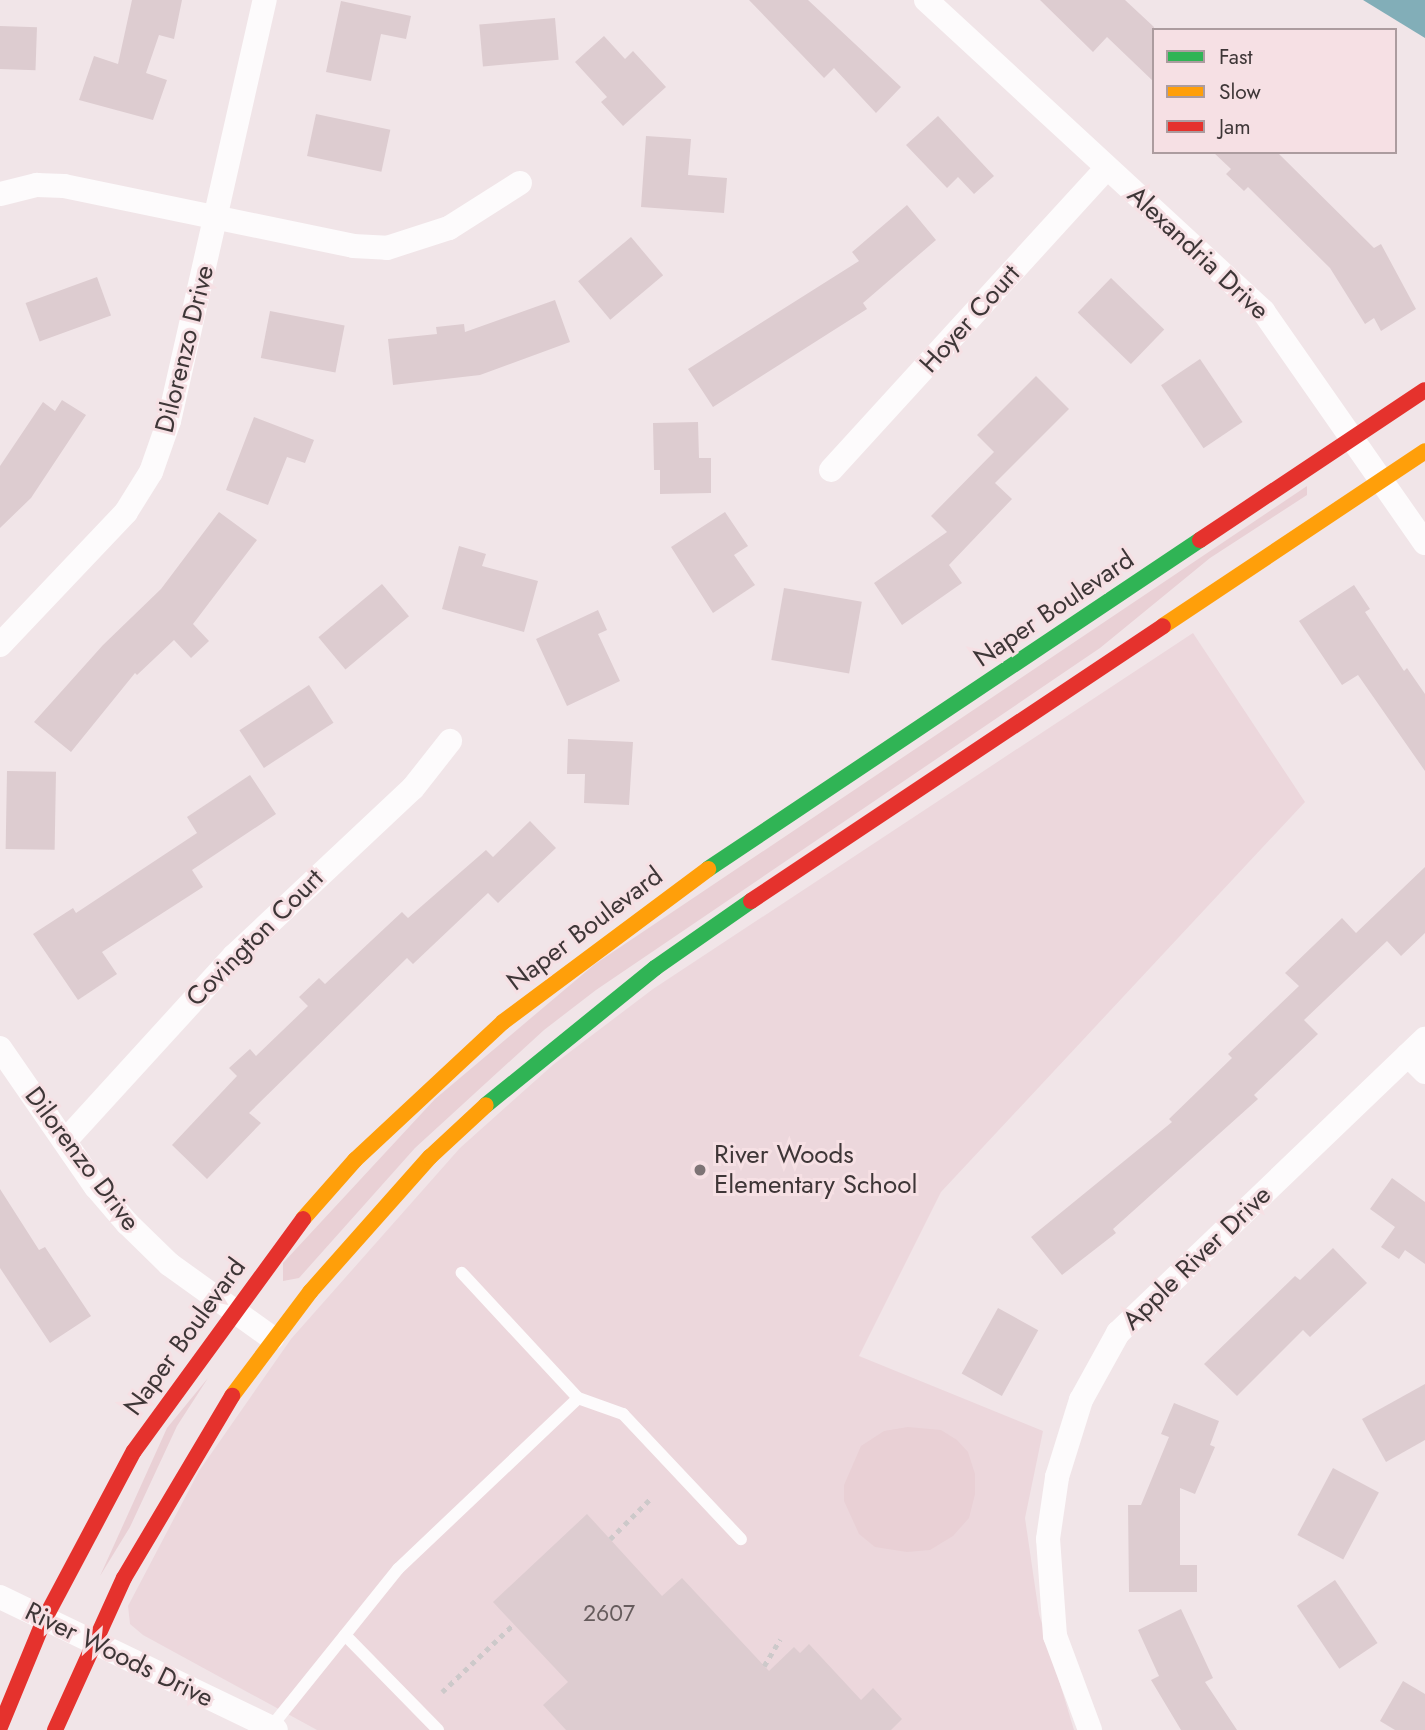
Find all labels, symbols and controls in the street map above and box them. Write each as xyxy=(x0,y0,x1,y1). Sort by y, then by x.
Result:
legend xyxy=(1152,28,1397,154)
text: Fast xyxy=(1219,42,1252,72)
text: Slow xyxy=(1219,77,1261,107)
text: Jam xyxy=(1219,112,1251,142)
street label: Alexandria Drive xyxy=(1121,180,1275,326)
street label: Hoyer Court xyxy=(913,259,1027,379)
street label: Dilorenzo Drive xyxy=(149,262,221,436)
street label: Naper Boulevard xyxy=(968,544,1140,674)
street label: Naper Boulevard xyxy=(501,860,669,998)
street label: Covington Court xyxy=(180,863,330,1013)
street label: Dilorenzo Drive xyxy=(18,1081,146,1237)
place label: River Woods Elementary School xyxy=(714,1139,917,1200)
marker: River Woods Elementary School xyxy=(692,1162,708,1178)
street label: Apple River Drive xyxy=(1116,1179,1278,1337)
street label: Naper Boulevard xyxy=(118,1252,252,1422)
street label: River Woods Drive xyxy=(20,1596,218,1714)
house number: 2607 xyxy=(583,1599,635,1627)

